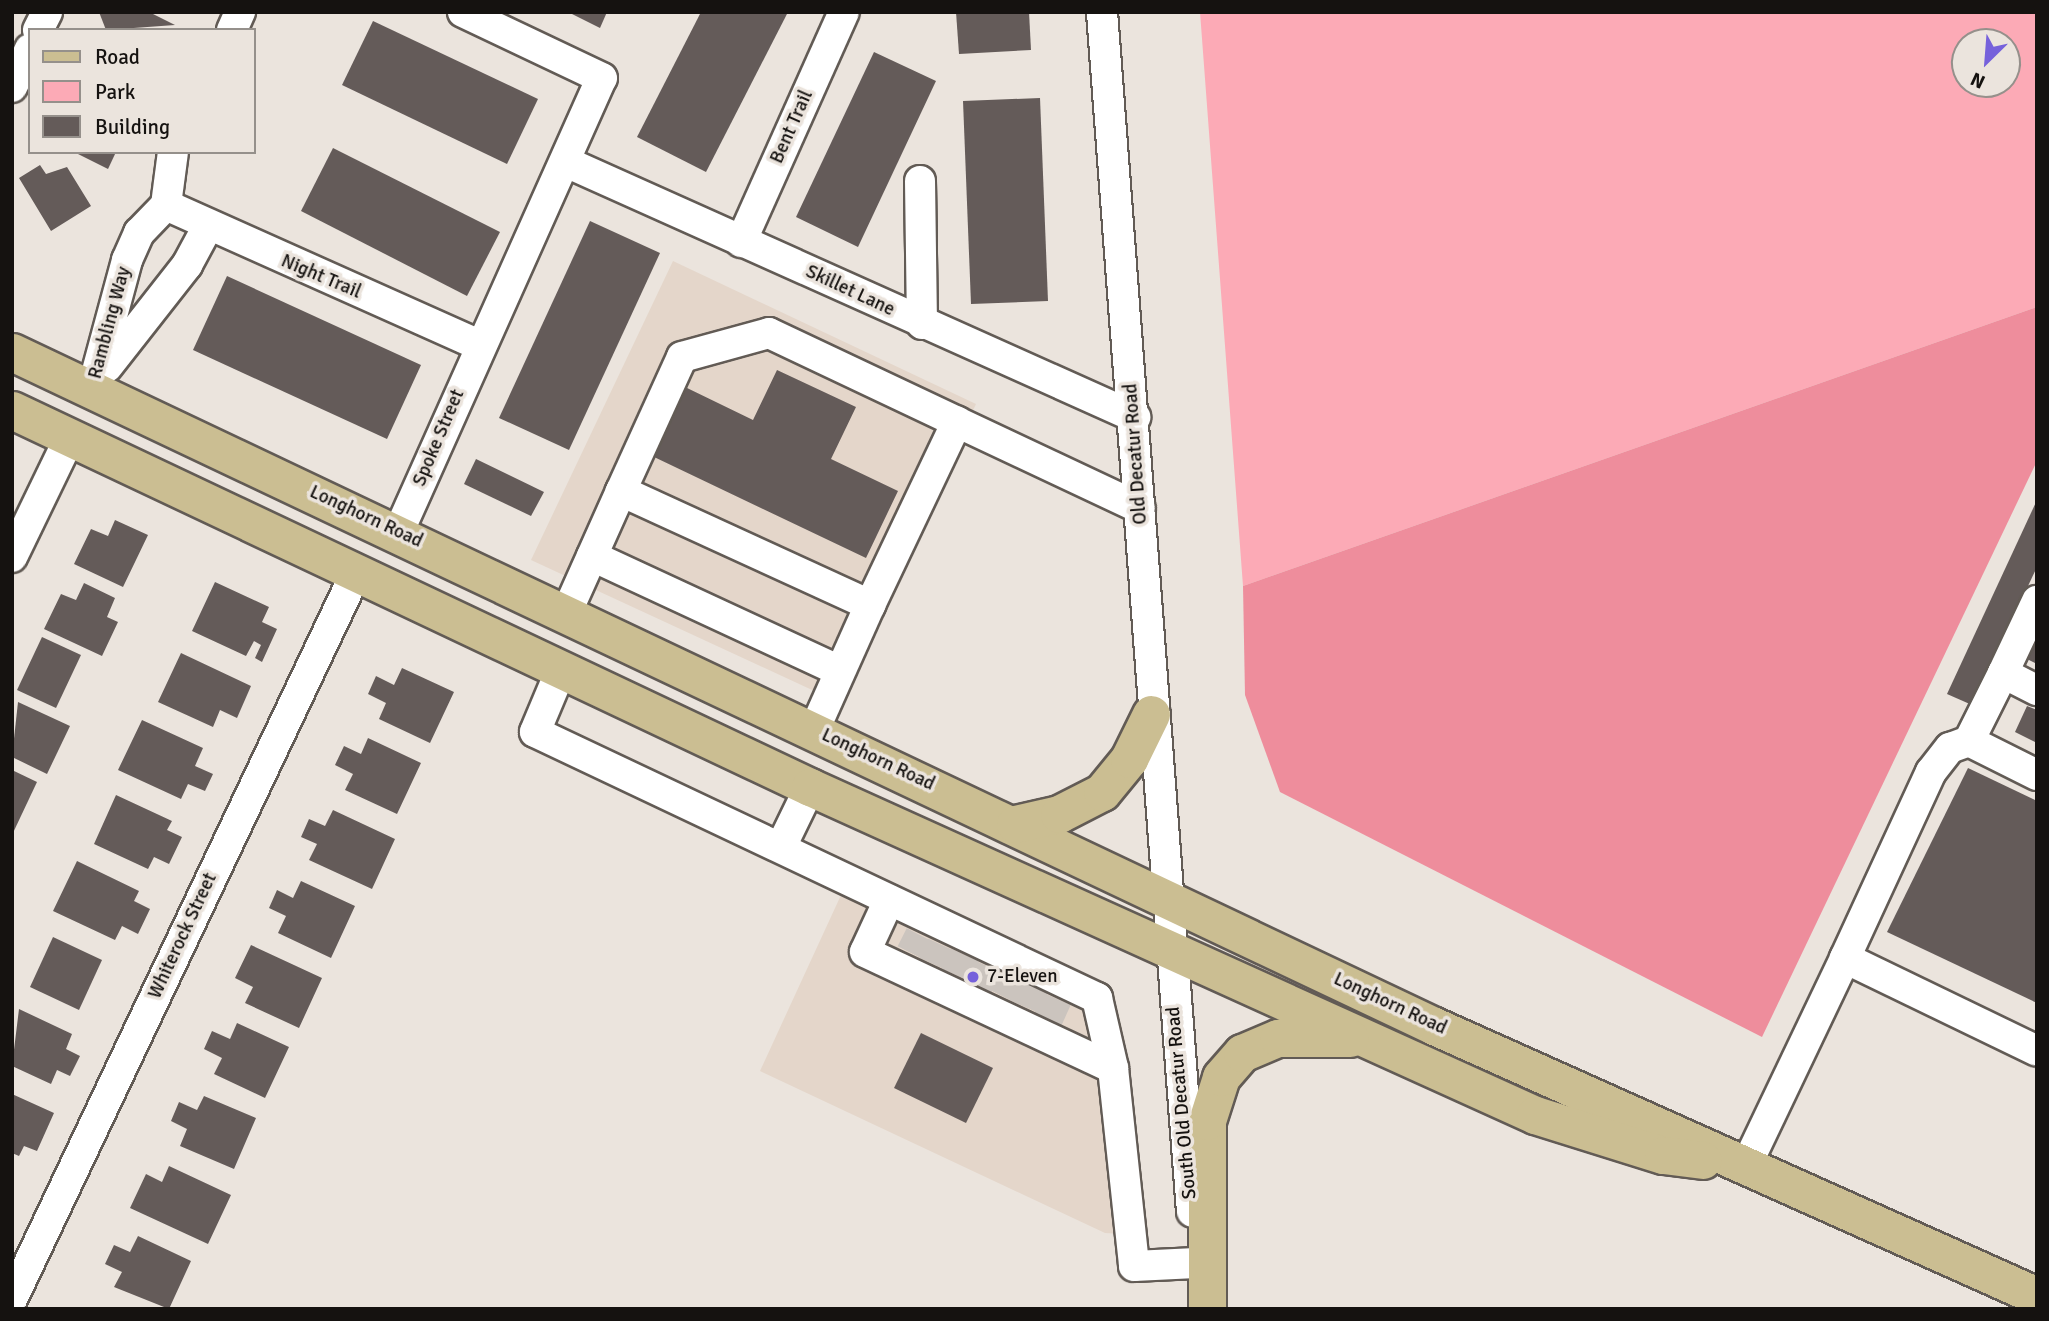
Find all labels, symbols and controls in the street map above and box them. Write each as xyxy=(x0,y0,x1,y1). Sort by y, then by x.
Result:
legend xyxy=(28,28,256,154)
north arrow xyxy=(1951,28,2021,98)
text: Road xyxy=(95,44,140,70)
text: N xyxy=(1967,67,1989,94)
text: Park xyxy=(95,79,135,105)
street label: Bent Trail xyxy=(766,87,818,167)
text: Building xyxy=(95,114,170,140)
street label: Night Trail xyxy=(277,250,365,304)
street label: Skillet Lane xyxy=(802,260,898,322)
street label: Rambling Way xyxy=(84,265,136,381)
street label: Old Decatur Road xyxy=(1120,383,1152,525)
street label: Spoke Street xyxy=(408,386,470,490)
street label: Longhorn Road xyxy=(306,481,426,553)
street label: Longhorn Road xyxy=(818,724,938,796)
street label: Whiterock Street xyxy=(144,869,222,1003)
place label: 7-Eleven xyxy=(987,966,1058,988)
street label: Longhorn Road xyxy=(1330,968,1450,1040)
marker: 7-Eleven xyxy=(965,969,981,985)
street label: South Old Decatur Road xyxy=(1162,1006,1202,1200)

